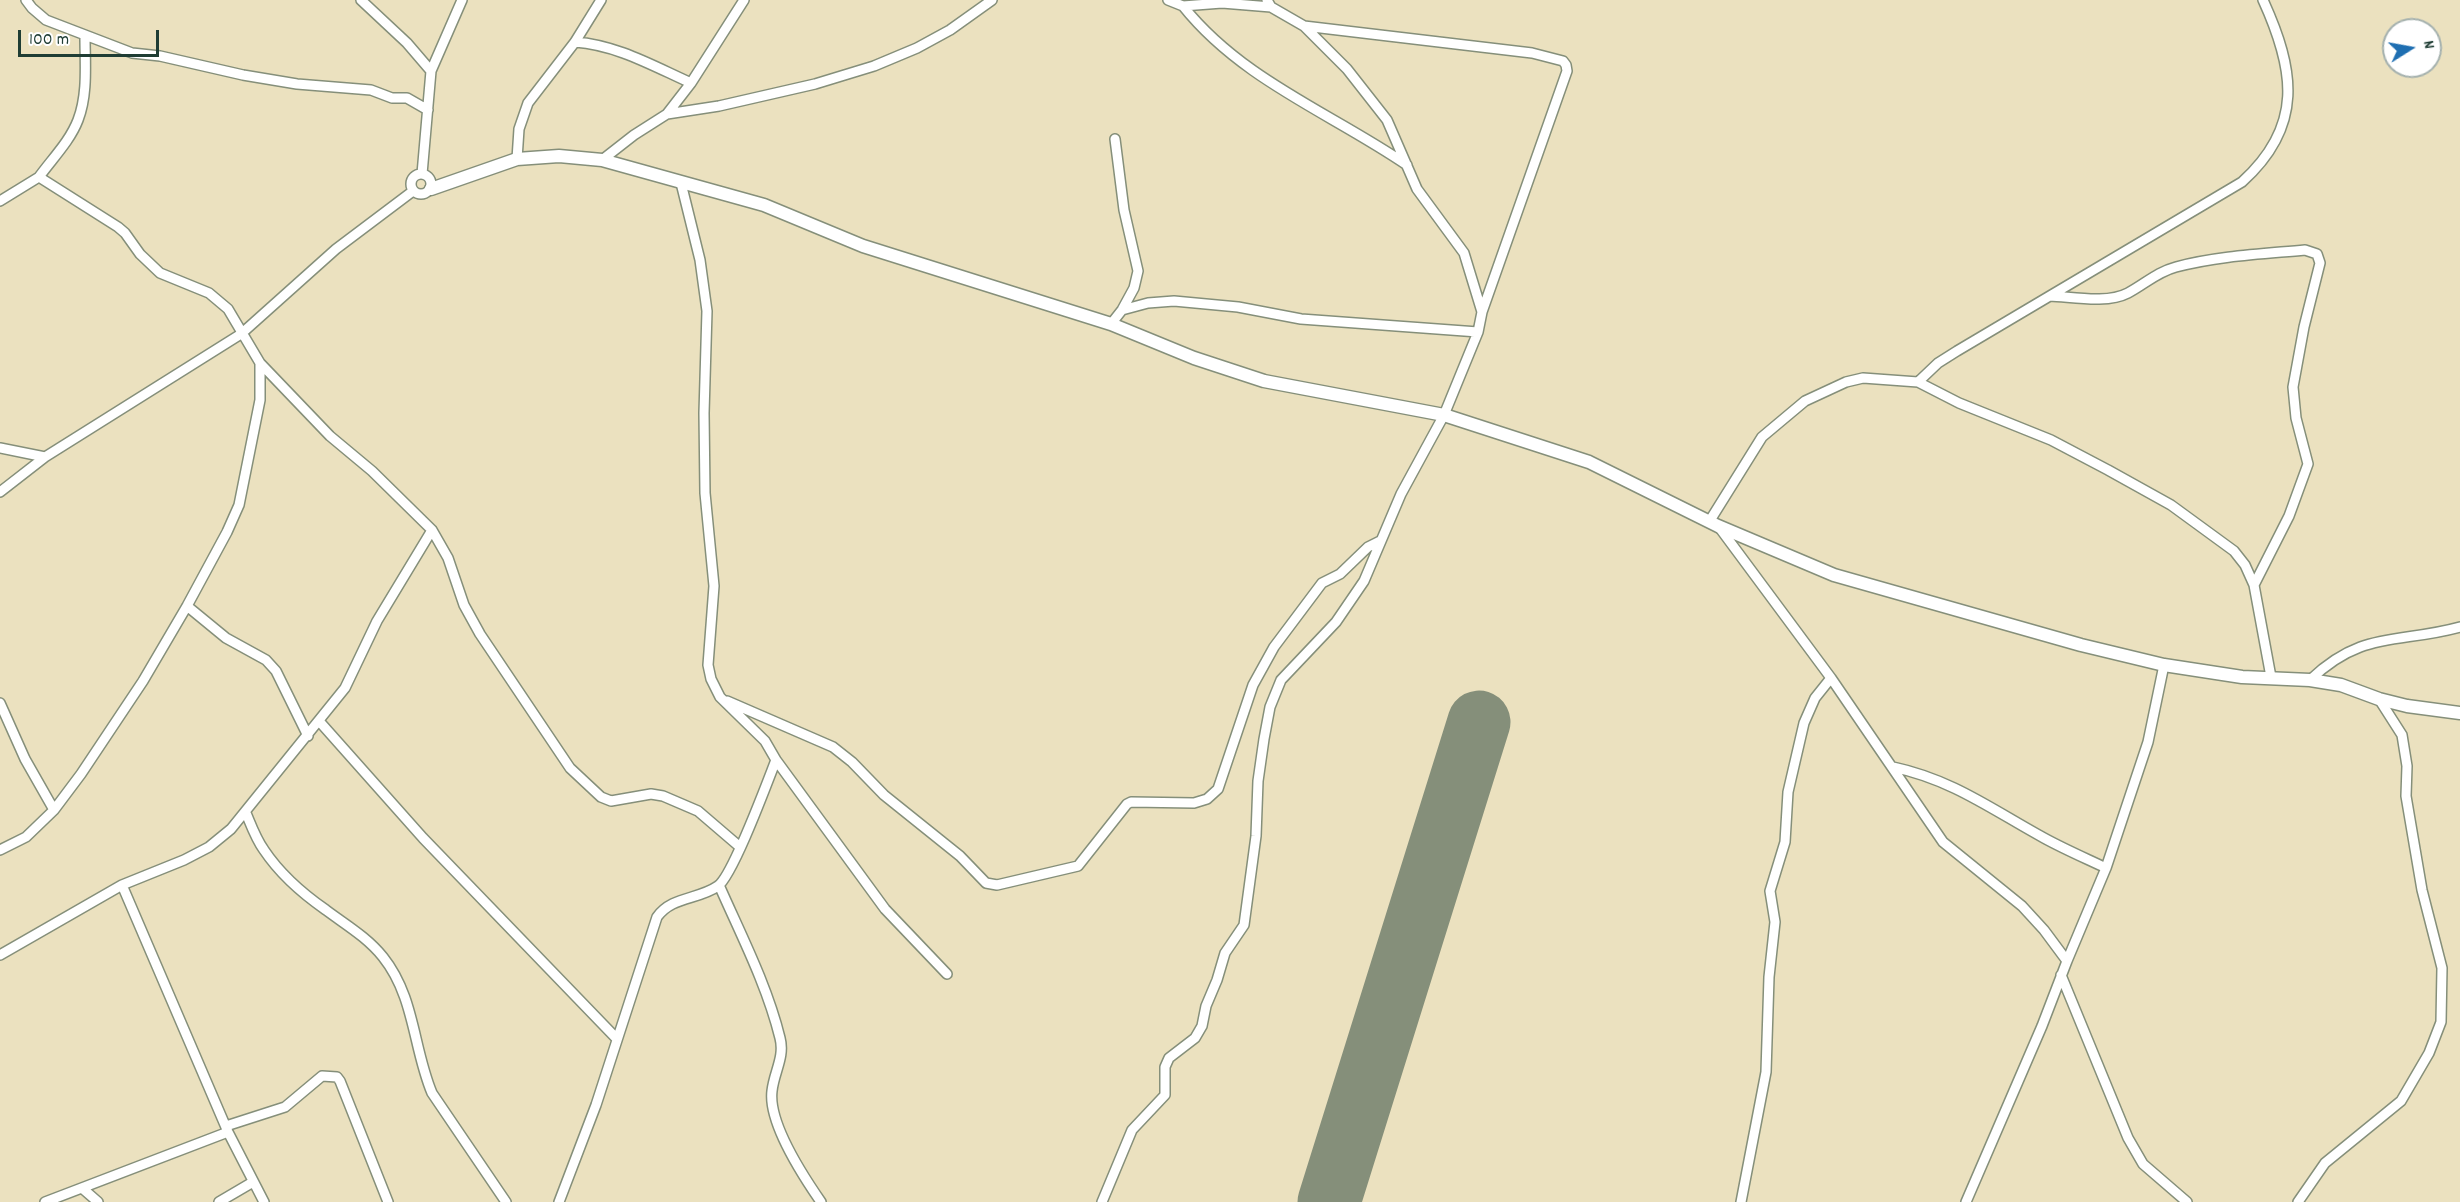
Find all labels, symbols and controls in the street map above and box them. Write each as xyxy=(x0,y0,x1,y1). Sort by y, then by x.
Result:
scale bar xyxy=(21,18,162,56)
north arrow xyxy=(2382,18,2442,78)
text: 100 m xyxy=(29,28,69,53)
text: N xyxy=(2416,39,2440,51)

